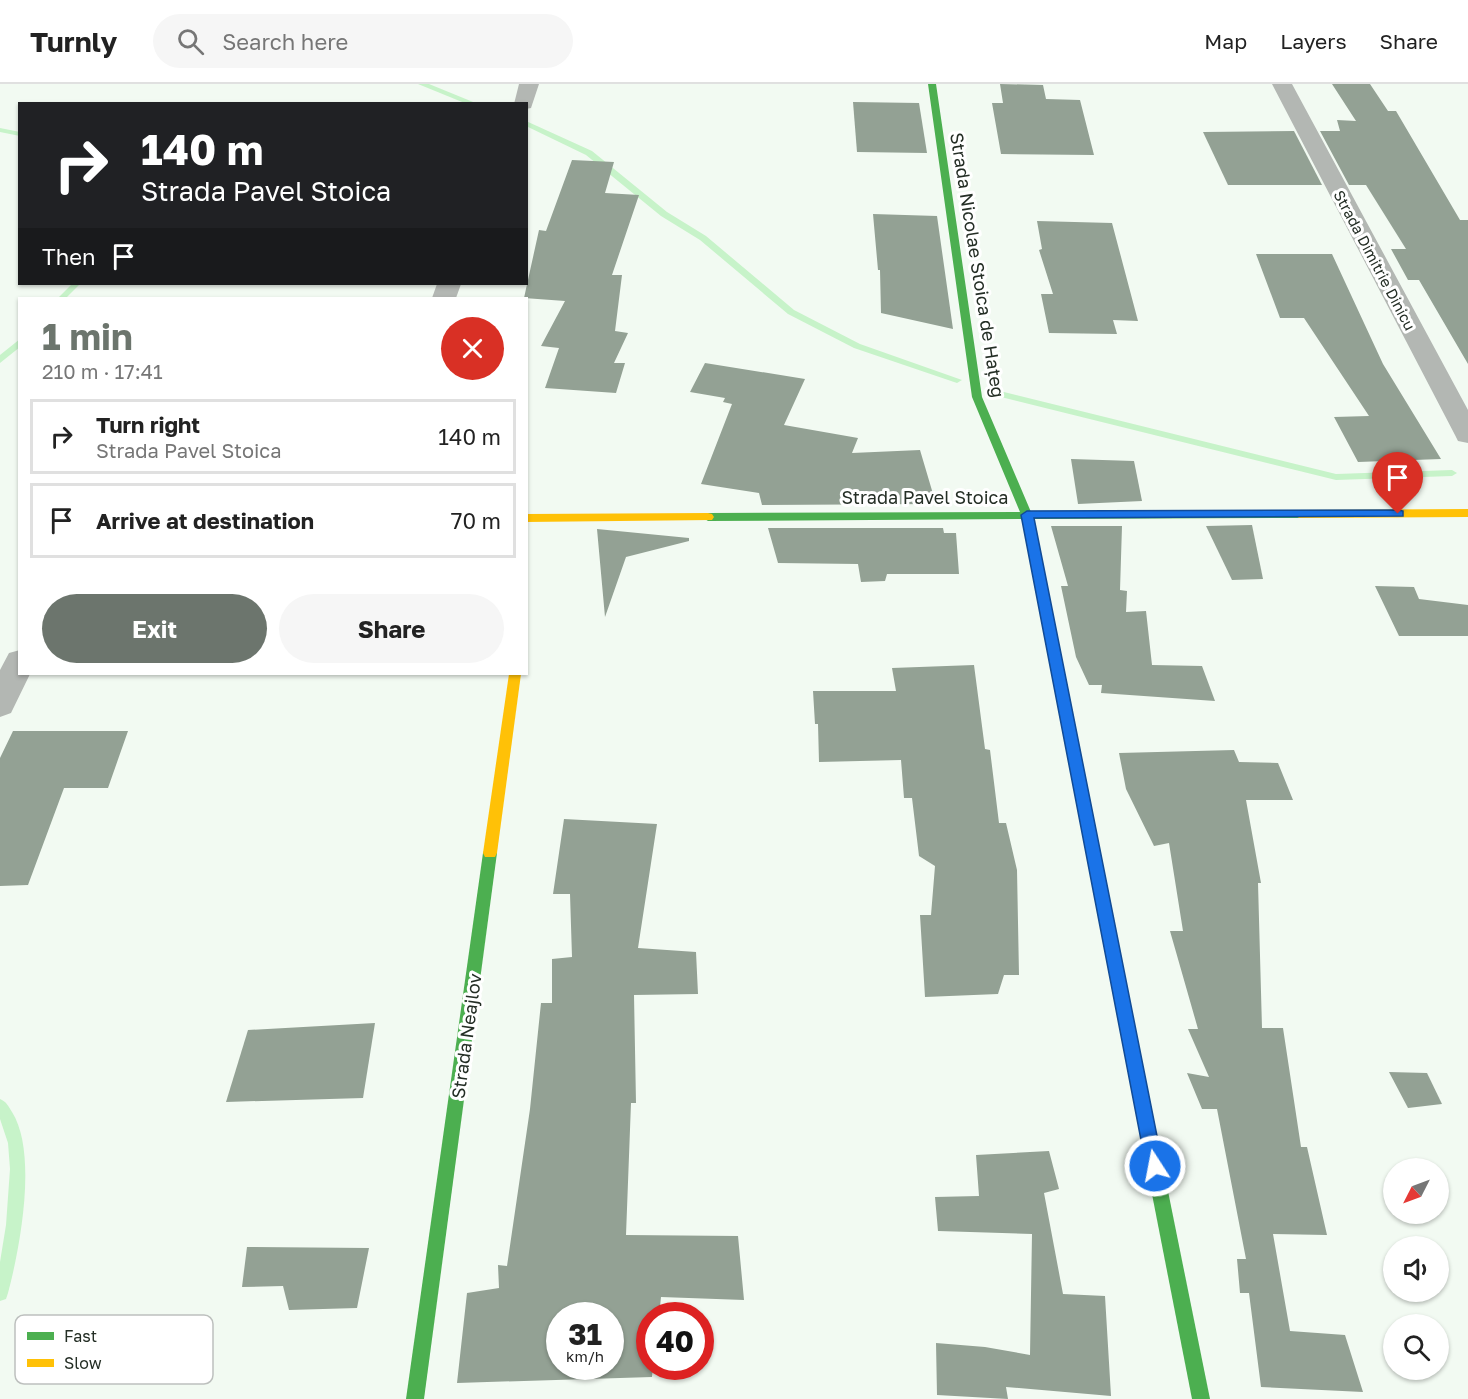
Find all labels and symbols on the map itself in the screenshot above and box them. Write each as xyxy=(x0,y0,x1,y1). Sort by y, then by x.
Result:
street label: Strada Nicolae Stoica de Hațeg xyxy=(946,131,1010,399)
street label: Strada Dimitrie Dinicu xyxy=(1330,187,1420,333)
pin xyxy=(1372,452,1423,514)
street label: Strada Pavel Stoica xyxy=(842,486,1008,508)
street label: Strada Neajlov xyxy=(446,972,486,1100)
position arrow xyxy=(1123,1134,1187,1198)
north arrow xyxy=(1383,1158,1449,1224)
speed limit sign: 40 xyxy=(636,1302,714,1380)
legend xyxy=(15,1315,213,1384)
text: Fast xyxy=(64,1326,97,1346)
text: Slow xyxy=(64,1353,102,1373)

